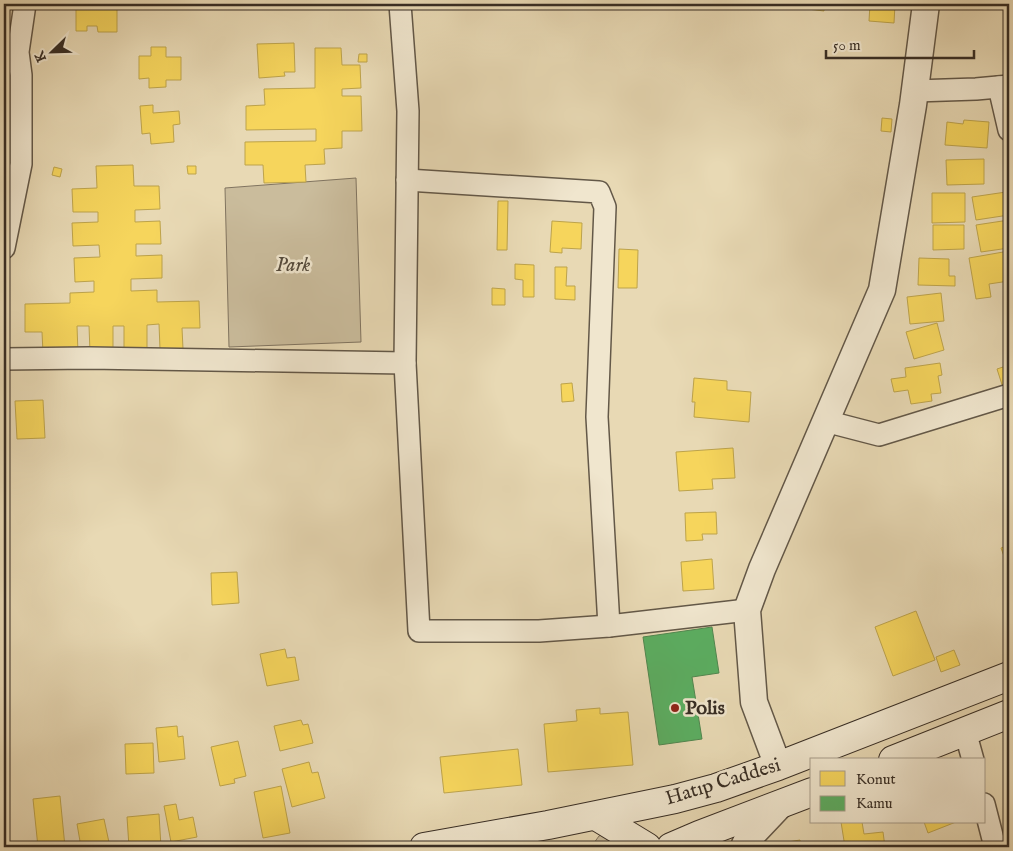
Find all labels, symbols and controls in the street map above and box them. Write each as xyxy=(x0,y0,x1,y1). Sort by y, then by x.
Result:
north arrow xyxy=(28,28,78,78)
scale bar xyxy=(826,28,973,60)
text: 50 m xyxy=(833,36,861,55)
text: K xyxy=(30,48,51,65)
park label: Park xyxy=(276,253,310,278)
place label: Polis xyxy=(685,696,725,721)
marker: Polis xyxy=(669,702,681,714)
street label: Hatıp Caddesi xyxy=(662,753,784,811)
legend xyxy=(810,758,986,824)
text: Konut xyxy=(856,770,896,789)
text: Kamu xyxy=(856,794,893,813)

